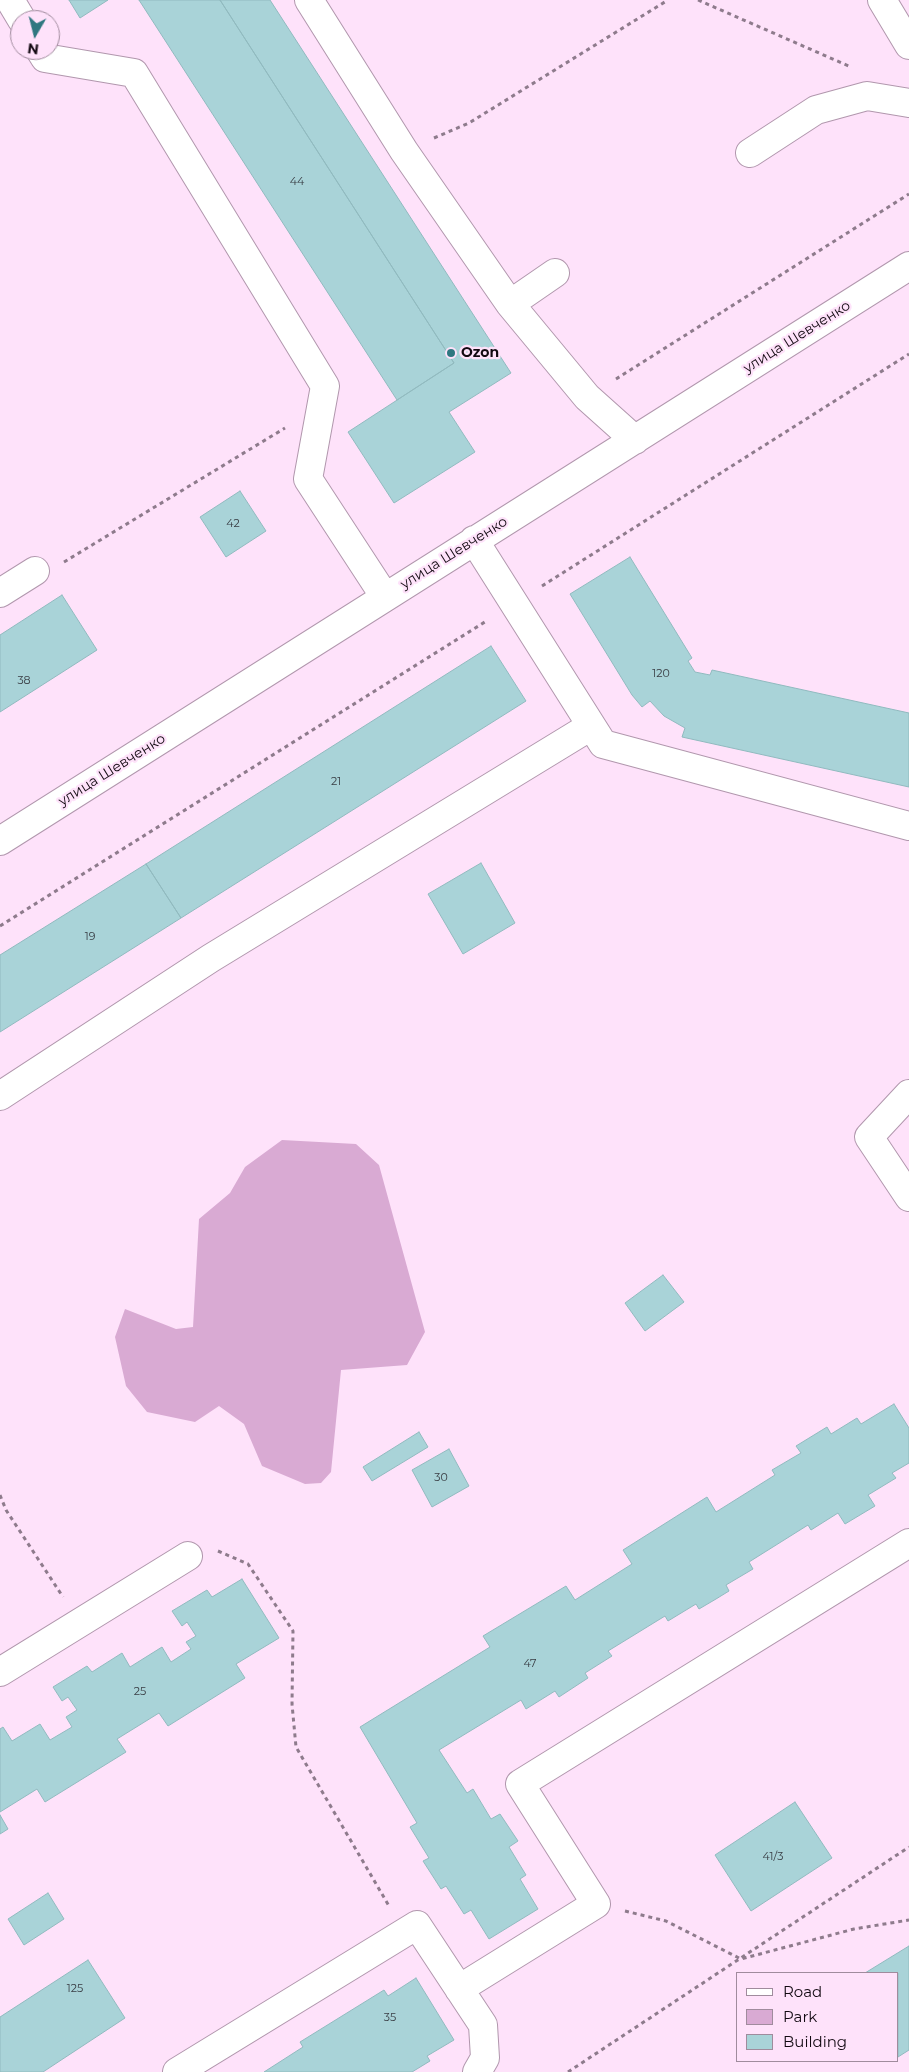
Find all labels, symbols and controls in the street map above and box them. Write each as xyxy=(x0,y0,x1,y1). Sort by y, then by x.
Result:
north arrow xyxy=(10,10,60,60)
text: N xyxy=(26,39,40,59)
house number: 44 xyxy=(290,175,304,189)
street label: улица Шевченко xyxy=(740,297,854,377)
place label: Ozon xyxy=(461,345,499,361)
marker: Ozon xyxy=(445,347,457,359)
street label: улица Шевченко xyxy=(397,513,511,593)
house number: 42 xyxy=(226,517,240,531)
house number: 120 xyxy=(652,667,670,681)
house number: 38 xyxy=(17,674,31,688)
street label: улица Шевченко xyxy=(55,730,169,810)
house number: 21 xyxy=(331,775,341,789)
house number: 19 xyxy=(85,930,95,944)
house number: 30 xyxy=(434,1471,448,1485)
house number: 47 xyxy=(523,1657,537,1671)
house number: 25 xyxy=(134,1685,146,1699)
house number: 41/3 xyxy=(763,1850,783,1864)
legend xyxy=(736,1972,899,2062)
house number: 125 xyxy=(67,1982,83,1996)
text: Road xyxy=(783,1982,822,2001)
text: Park xyxy=(783,2007,817,2026)
house number: 35 xyxy=(384,2011,396,2025)
text: Building xyxy=(783,2032,847,2051)

